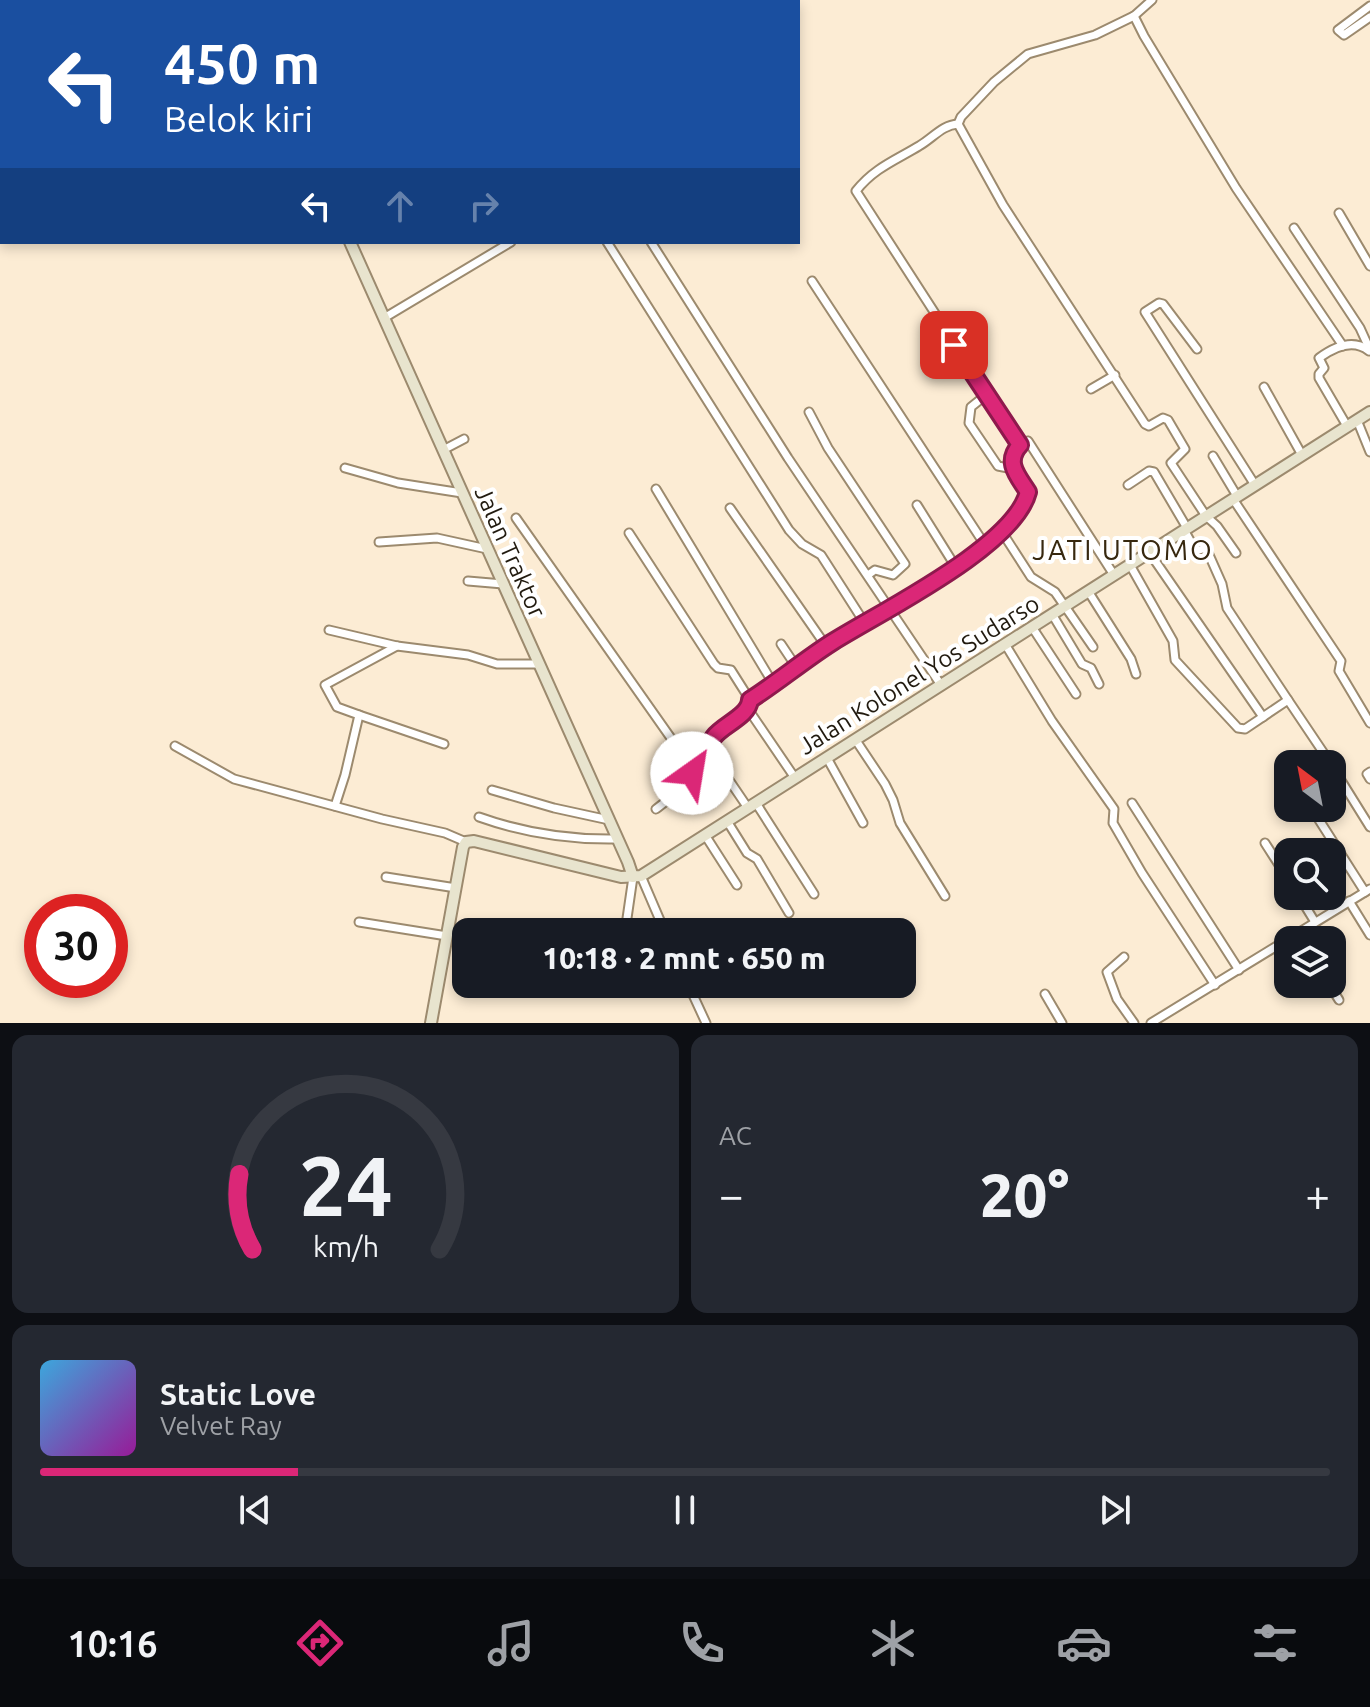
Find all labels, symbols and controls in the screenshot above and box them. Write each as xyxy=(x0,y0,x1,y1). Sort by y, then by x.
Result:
icon: left xyxy=(32,32,136,136)
text: 450 m xyxy=(164,32,320,95)
text: Belok kiri xyxy=(164,98,313,139)
icon: left xyxy=(294,184,338,228)
icon: ahead xyxy=(378,184,422,228)
icon: right xyxy=(462,184,506,228)
pin xyxy=(920,311,988,379)
icon: arrive xyxy=(932,323,976,367)
street label: Jalan Traktor xyxy=(470,482,551,621)
district label: JATI UTOMO xyxy=(1032,534,1214,565)
street label: Jalan Kolonel Yos Sudarso xyxy=(794,589,1044,760)
position arrow xyxy=(650,731,734,815)
north arrow xyxy=(1274,750,1346,822)
map controls xyxy=(1274,750,1346,998)
button: search xyxy=(1274,838,1346,910)
speed limit sign: 30 xyxy=(24,894,128,998)
button: layers xyxy=(1274,926,1346,998)
text: 10:18 · 2 mnt · 650 m xyxy=(542,941,826,975)
text: AC xyxy=(719,1121,752,1150)
text: 24 xyxy=(299,1138,392,1232)
text: 20° xyxy=(980,1161,1069,1228)
text: − xyxy=(719,1170,744,1219)
text: + xyxy=(1305,1170,1330,1219)
text: km/h xyxy=(313,1230,379,1262)
text: Static Love xyxy=(160,1377,316,1411)
text: Velvet Ray xyxy=(160,1411,282,1440)
icon: previous xyxy=(233,1488,277,1532)
icon: pause xyxy=(663,1488,707,1532)
icon: next xyxy=(1093,1488,1137,1532)
icon: directions xyxy=(292,1615,348,1671)
icon: music xyxy=(483,1615,539,1671)
icon: phone xyxy=(674,1615,730,1671)
icon: climate xyxy=(865,1615,921,1671)
icon: car xyxy=(1056,1615,1112,1671)
icon: filters xyxy=(1247,1615,1303,1671)
text: 10:16 xyxy=(67,1623,158,1664)

